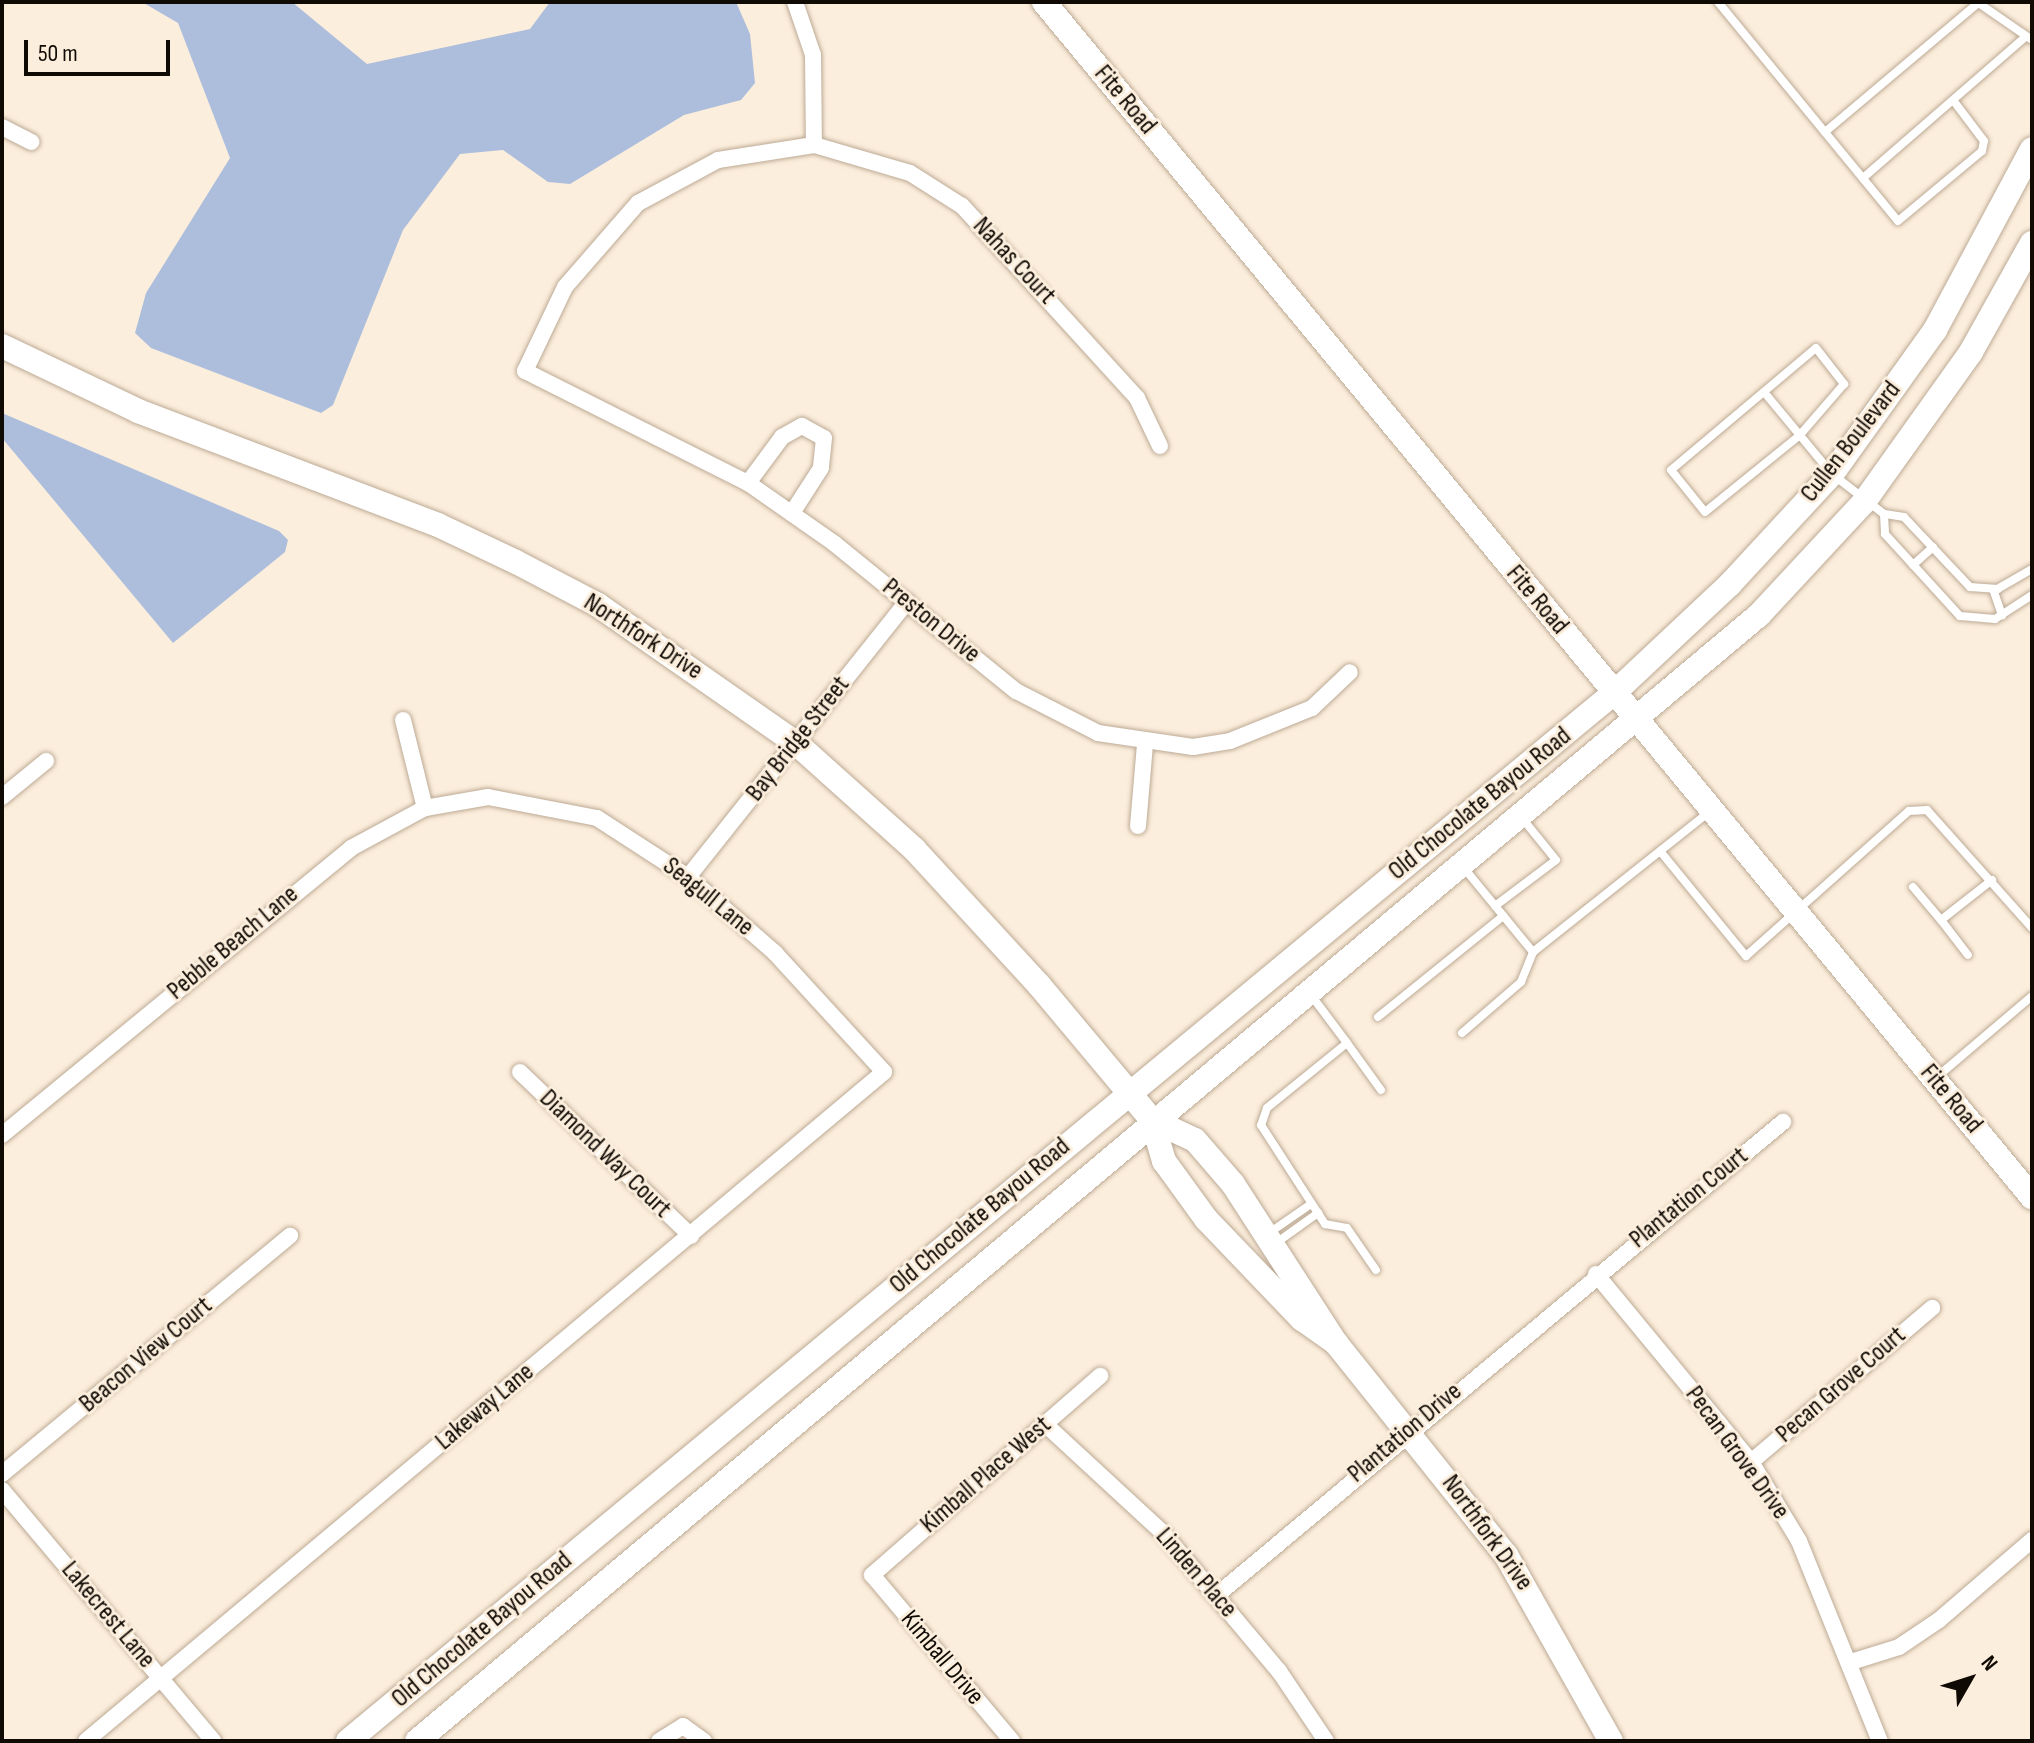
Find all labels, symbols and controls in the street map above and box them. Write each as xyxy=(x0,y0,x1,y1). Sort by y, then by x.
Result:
scale bar xyxy=(28,24,174,74)
text: 50 m xyxy=(38,39,78,68)
street label: Fite Road xyxy=(1087,59,1163,141)
street label: Nahas Court xyxy=(966,211,1062,311)
street label: Cullen Boulevard xyxy=(1794,375,1908,509)
street label: Fite Road xyxy=(1499,559,1575,641)
street label: Preston Drive xyxy=(876,572,986,670)
street label: Northfork Drive xyxy=(578,587,708,687)
street label: Bay Bridge Street xyxy=(740,670,856,808)
street label: Old Chocolate Bayou Road xyxy=(1382,721,1578,887)
street label: Seagull Lane xyxy=(656,851,760,943)
street label: Pebble Beach Lane xyxy=(161,879,305,1007)
street label: Fite Road xyxy=(1913,1058,1989,1140)
street label: Diamond Way Court xyxy=(533,1083,677,1225)
street label: Old Chocolate Bayou Road xyxy=(883,1131,1077,1301)
street label: Plantation Court xyxy=(1623,1141,1755,1255)
street label: Beacon View Court xyxy=(73,1290,219,1420)
street label: Pecan Grove Court xyxy=(1770,1320,1912,1450)
street label: Lakeway Lane xyxy=(429,1357,541,1457)
street label: Plantation Drive xyxy=(1342,1376,1468,1490)
street label: Pecan Grove Drive xyxy=(1678,1380,1796,1526)
street label: Kimball Place West xyxy=(914,1410,1058,1540)
street label: Northfork Drive xyxy=(1435,1469,1539,1597)
street label: Linden Place xyxy=(1149,1522,1243,1624)
street label: Old Chocolate Bayou Road xyxy=(385,1545,579,1715)
street label: Lakecrest Lane xyxy=(54,1555,162,1675)
street label: Kimball Drive xyxy=(894,1605,990,1711)
north arrow xyxy=(1930,1639,2010,1719)
text: N xyxy=(1975,1651,2003,1677)

